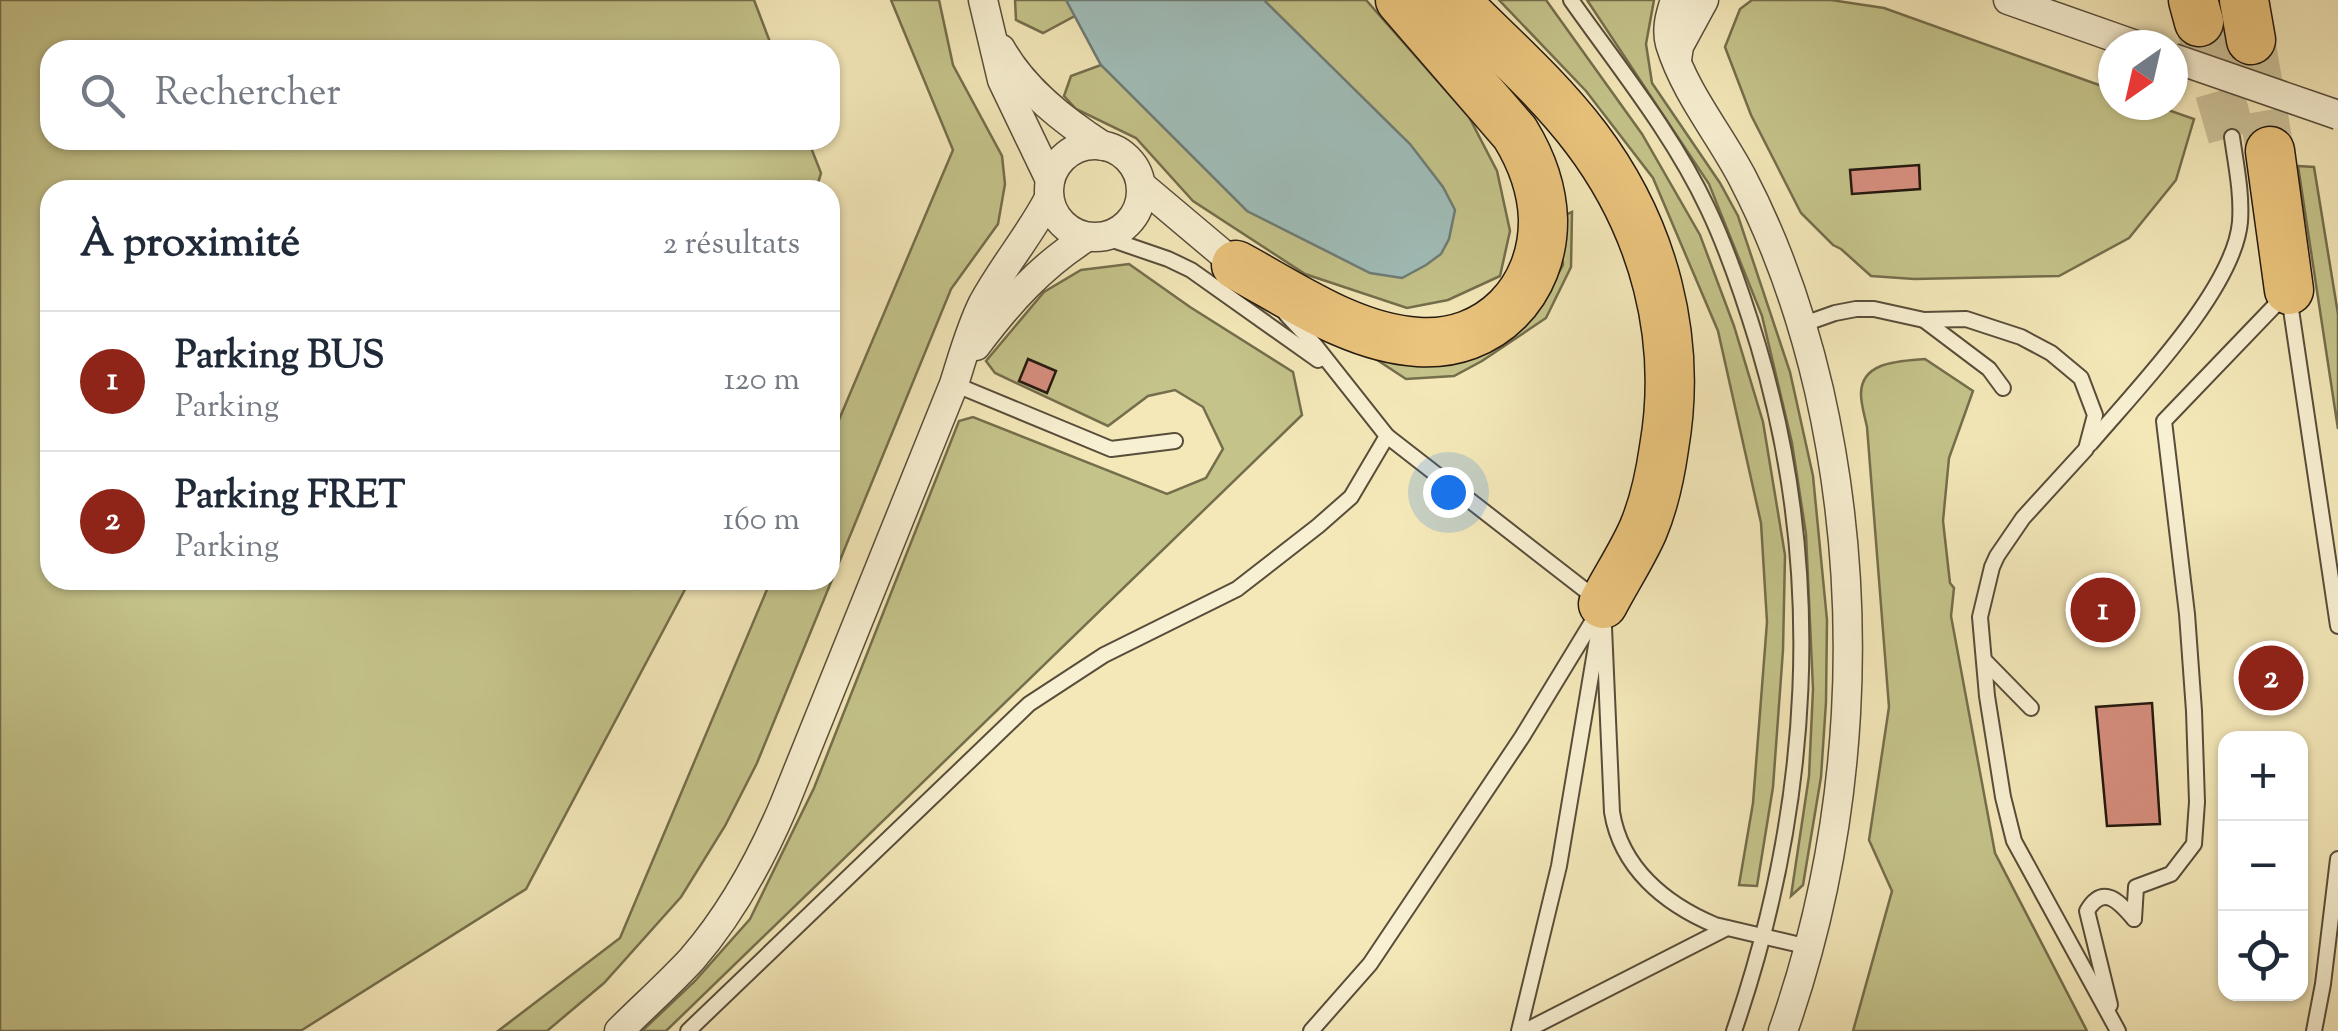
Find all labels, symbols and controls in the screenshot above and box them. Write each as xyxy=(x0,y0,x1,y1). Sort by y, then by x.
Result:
north arrow xyxy=(2098,30,2188,120)
search box xyxy=(40,40,840,150)
icon: search xyxy=(75,68,130,123)
text: Rechercher xyxy=(155,68,341,122)
text: À proximité xyxy=(80,215,300,275)
text: 2 résultats xyxy=(663,222,800,268)
text: Parking BUS xyxy=(175,331,385,385)
text: 1 xyxy=(107,358,118,404)
text: 120 m xyxy=(724,358,800,404)
text: Parking xyxy=(175,385,279,431)
your location xyxy=(1423,467,1474,518)
text: Parking FRET xyxy=(175,471,405,525)
text: 2 xyxy=(105,498,120,544)
text: 160 m xyxy=(723,498,800,544)
text: Parking xyxy=(175,525,279,571)
pin: 1 xyxy=(2070,572,2136,648)
pin: 2 xyxy=(2238,640,2304,716)
map controls xyxy=(2218,731,2308,1001)
button: + xyxy=(2218,731,2308,821)
button: − xyxy=(2218,821,2308,911)
button: locate xyxy=(2218,911,2308,1001)

